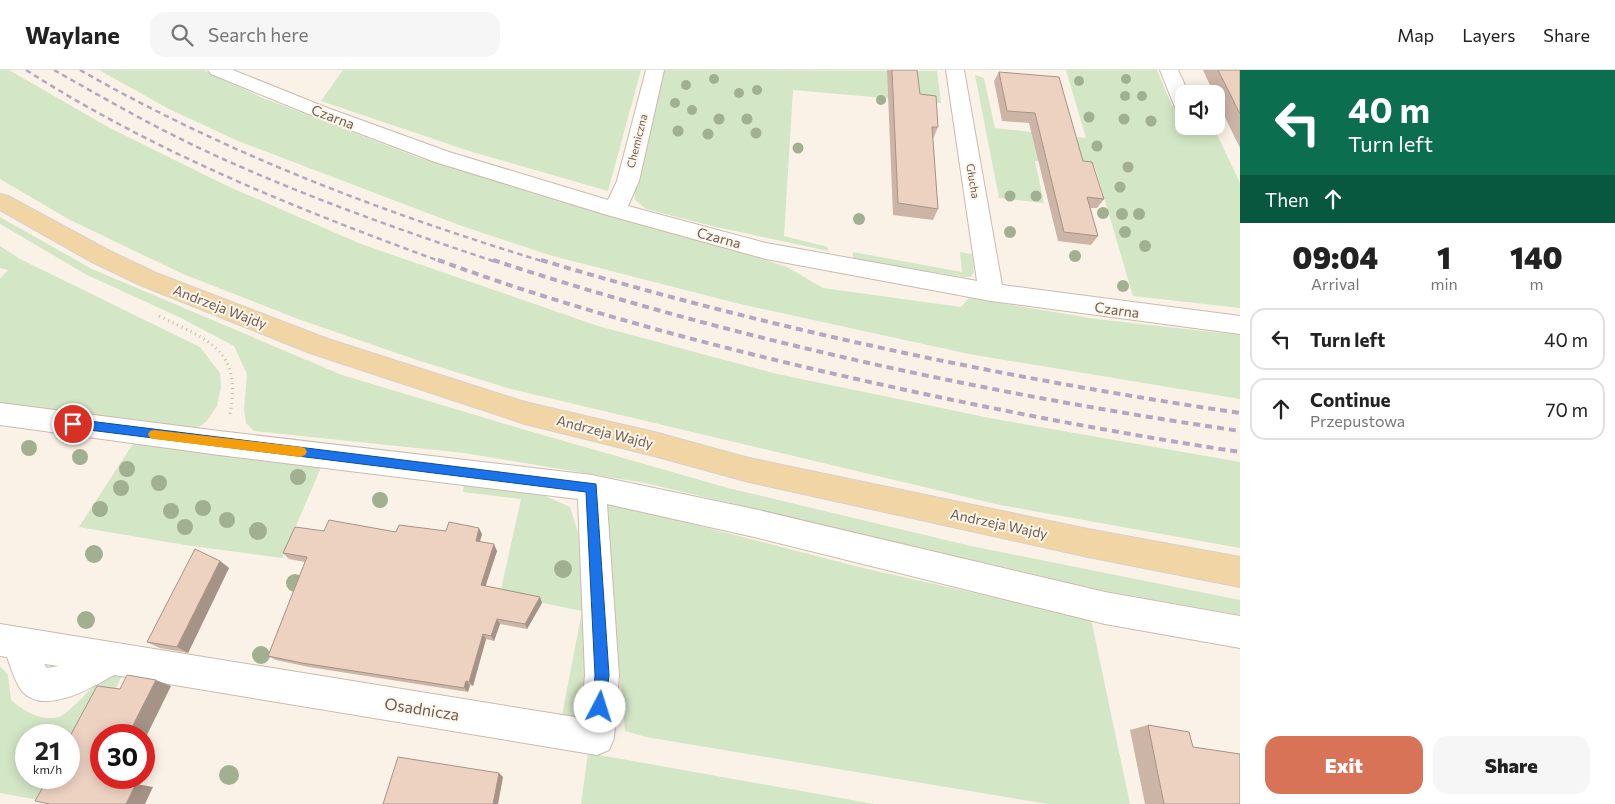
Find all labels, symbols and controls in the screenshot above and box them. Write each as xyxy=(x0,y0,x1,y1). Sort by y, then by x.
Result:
search box xyxy=(150,12,500,57)
text: Waylane xyxy=(25,20,120,49)
icon: search xyxy=(168,21,196,49)
text: Search here xyxy=(208,23,308,46)
text: Map xyxy=(1397,24,1434,46)
text: Layers xyxy=(1462,24,1515,46)
text: Share xyxy=(1543,24,1590,46)
map controls xyxy=(1175,85,1225,135)
button: sound xyxy=(1175,85,1225,135)
text: 40 m xyxy=(1348,87,1430,130)
icon: left xyxy=(1265,90,1330,155)
street label: Czarna xyxy=(309,101,357,132)
street label: Chemiczna xyxy=(624,113,649,169)
text: Turn left xyxy=(1348,130,1433,157)
street label: Głucha xyxy=(964,163,983,199)
icon: ahead xyxy=(1319,185,1347,213)
text: Then xyxy=(1265,188,1309,211)
street label: Czarna xyxy=(695,224,743,252)
text: 09:04 xyxy=(1292,238,1378,275)
text: 1 xyxy=(1437,238,1451,275)
text: 140 xyxy=(1510,238,1563,275)
text: Arrival xyxy=(1311,274,1359,293)
text: min xyxy=(1430,274,1458,293)
text: m xyxy=(1529,274,1543,293)
street label: Andrzeja Wajdy xyxy=(171,281,269,332)
street label: Czarna xyxy=(1094,298,1140,321)
icon: left xyxy=(1267,325,1295,353)
text: Turn left xyxy=(1310,328,1385,351)
text: 40 m xyxy=(1544,328,1588,351)
text: Continue xyxy=(1310,388,1390,411)
icon: ahead xyxy=(1267,395,1295,423)
text: 70 m xyxy=(1545,398,1588,421)
pin xyxy=(52,403,94,445)
icon: arrive xyxy=(59,410,87,438)
street label: Andrzeja Wajdy xyxy=(555,411,655,452)
text: Przepustowa xyxy=(1310,411,1405,430)
street label: Andrzeja Wajdy xyxy=(949,505,1049,542)
position arrow xyxy=(573,680,625,732)
street label: Osadnicza xyxy=(383,693,461,724)
speed limit sign: 30 xyxy=(90,724,155,789)
text: 21 xyxy=(35,735,60,765)
button: Exit xyxy=(1265,736,1423,794)
button: Share xyxy=(1433,736,1590,794)
text: km/h xyxy=(33,762,62,776)

